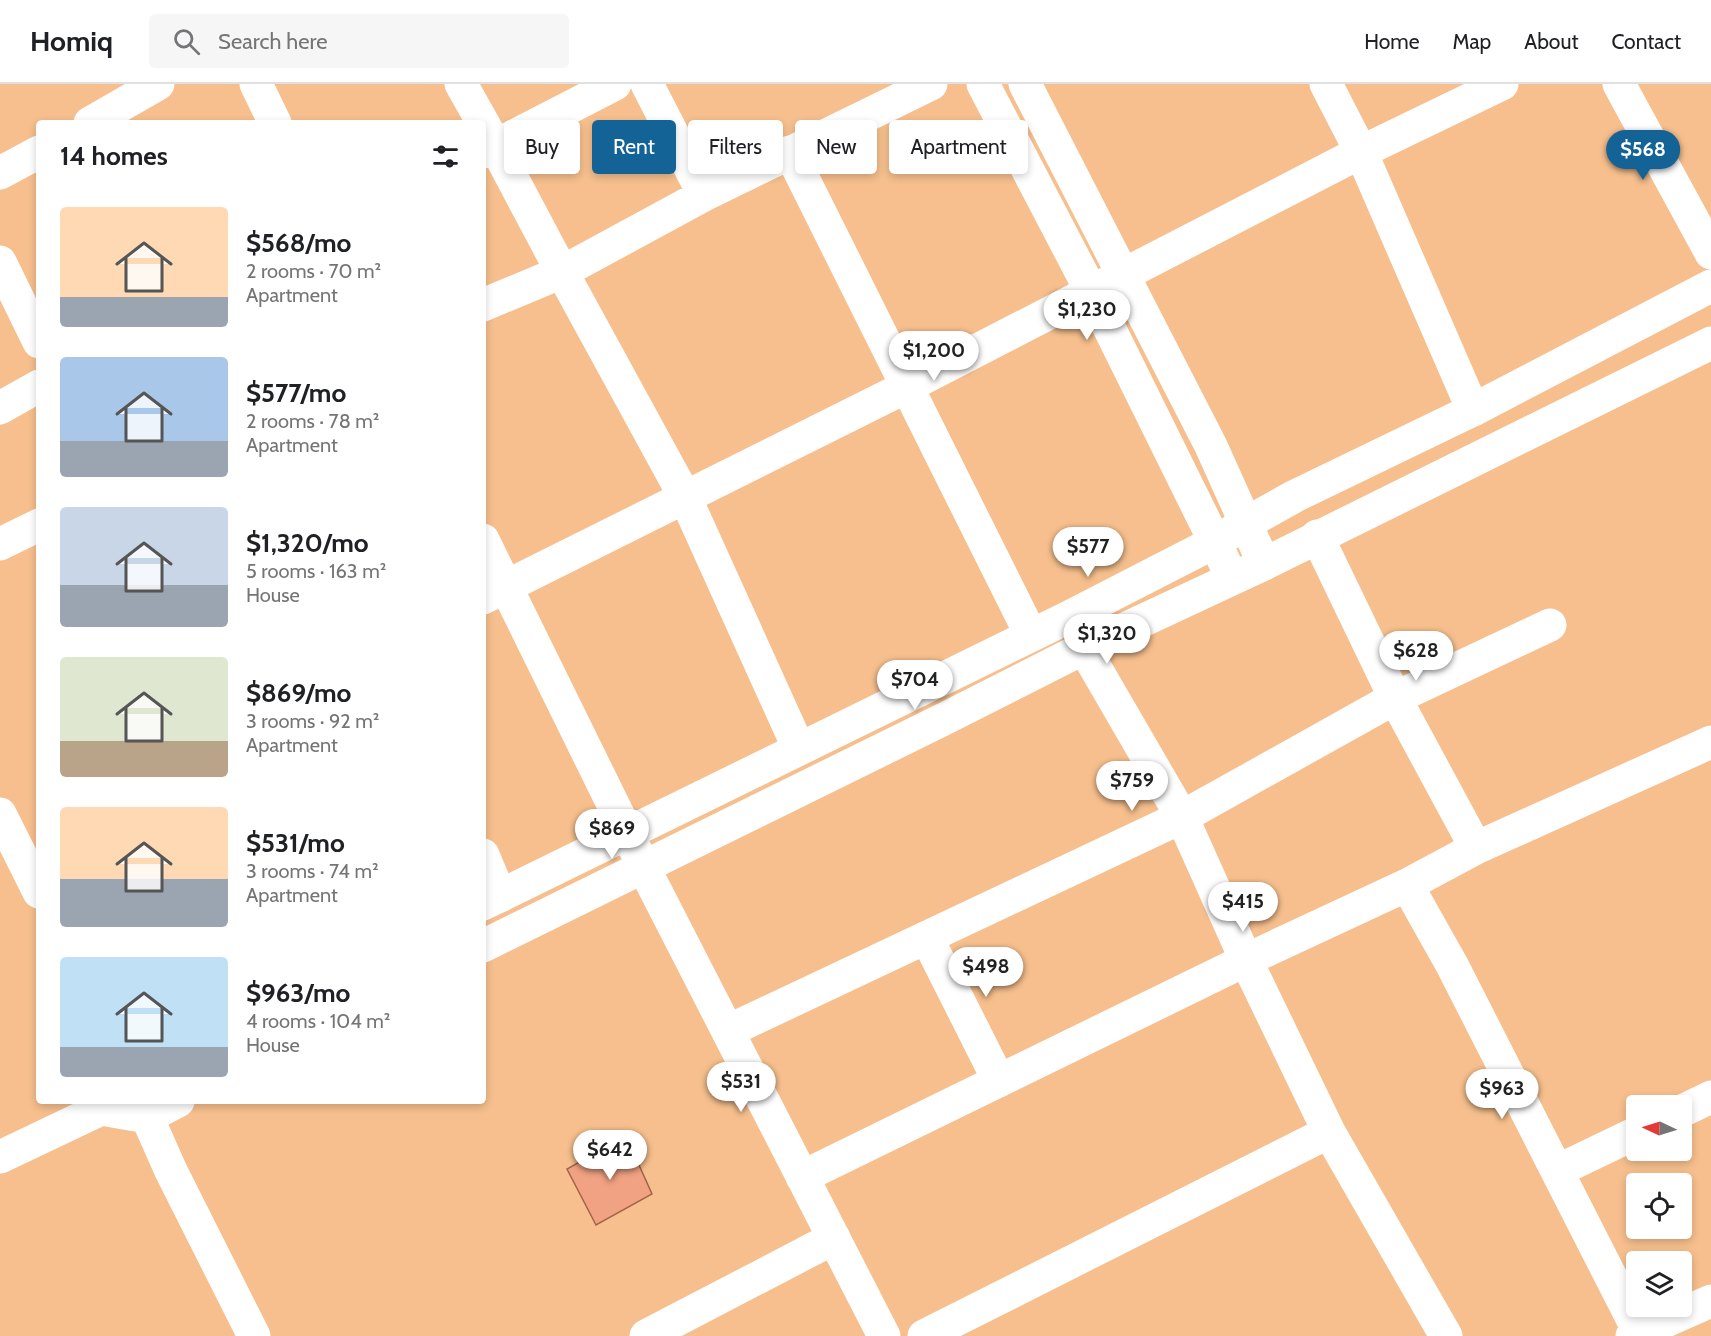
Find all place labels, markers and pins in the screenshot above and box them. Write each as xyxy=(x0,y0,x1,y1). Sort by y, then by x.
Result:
pin: $568 xyxy=(1607,130,1679,181)
pin: $1,230 xyxy=(1038,290,1136,341)
pin: $1,200 xyxy=(885,331,983,382)
pin: $577 xyxy=(1052,527,1124,578)
pin: $1,320 xyxy=(1058,614,1156,665)
pin: $628 xyxy=(1380,631,1452,682)
pin: $704 xyxy=(879,660,951,711)
pin: $759 xyxy=(1096,761,1168,812)
pin: $869 xyxy=(576,809,648,860)
pin: $415 xyxy=(1207,882,1279,933)
pin: $498 xyxy=(950,947,1022,998)
pin: $531 xyxy=(705,1062,777,1113)
pin: $963 xyxy=(1466,1069,1538,1120)
pin: $642 xyxy=(574,1130,646,1181)

